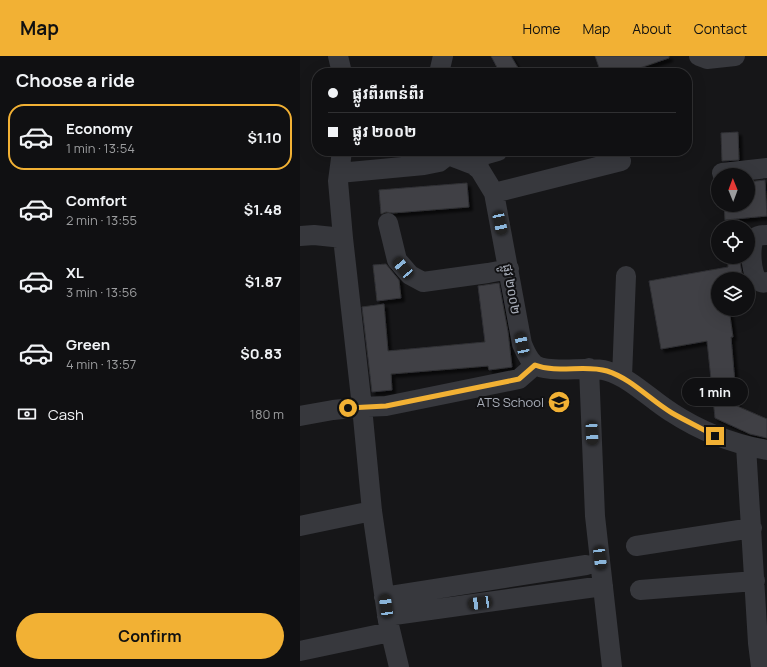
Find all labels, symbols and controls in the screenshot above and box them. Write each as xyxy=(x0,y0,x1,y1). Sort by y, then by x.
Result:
text: Map xyxy=(20,15,59,41)
text: Home xyxy=(523,19,560,38)
text: Map xyxy=(582,19,610,38)
text: About xyxy=(632,19,672,38)
text: Contact xyxy=(694,19,747,38)
text: Choose a ride xyxy=(16,68,135,92)
text: ផ្លូវពីរពាន់ពីរ xyxy=(352,83,424,104)
text: Economy xyxy=(66,118,133,139)
icon: car xyxy=(18,119,54,155)
text: ផ្លូវ ២០០២ xyxy=(352,121,417,142)
text: $1.10 xyxy=(247,127,282,148)
text: 1 min · 13:54 xyxy=(66,139,135,157)
north arrow xyxy=(711,168,755,212)
map controls xyxy=(711,168,755,316)
text: Comfort xyxy=(66,190,127,211)
icon: car xyxy=(18,191,54,227)
text: $1.48 xyxy=(244,199,282,220)
car xyxy=(492,210,508,236)
text: 2 min · 13:55 xyxy=(66,211,137,229)
button: locate xyxy=(711,220,755,264)
car xyxy=(391,255,415,281)
text: XL xyxy=(66,262,84,283)
street label: ផ្លូវ ២០០២ xyxy=(496,262,525,316)
icon: car xyxy=(18,263,54,299)
text: $1.87 xyxy=(245,271,282,292)
button: layers xyxy=(711,272,755,316)
text: 3 min · 13:56 xyxy=(66,283,137,301)
car xyxy=(514,331,530,357)
text: Green xyxy=(66,334,110,355)
icon: car xyxy=(18,335,54,371)
text: $0.83 xyxy=(240,343,282,364)
text: 4 min · 13:57 xyxy=(66,355,136,373)
callout: 1 min xyxy=(682,378,748,406)
text: 1 min xyxy=(699,383,731,401)
school or university icon: ATS School xyxy=(546,389,572,415)
place label: ATS School xyxy=(477,393,544,411)
route start xyxy=(339,399,357,417)
icon: cash xyxy=(16,403,38,425)
text: Cash xyxy=(48,404,84,425)
text: 180 m xyxy=(250,405,284,423)
car xyxy=(585,421,599,445)
route end xyxy=(706,427,724,445)
car xyxy=(593,545,607,571)
car xyxy=(378,593,394,619)
car xyxy=(467,595,493,611)
button: Confirm xyxy=(16,613,284,659)

